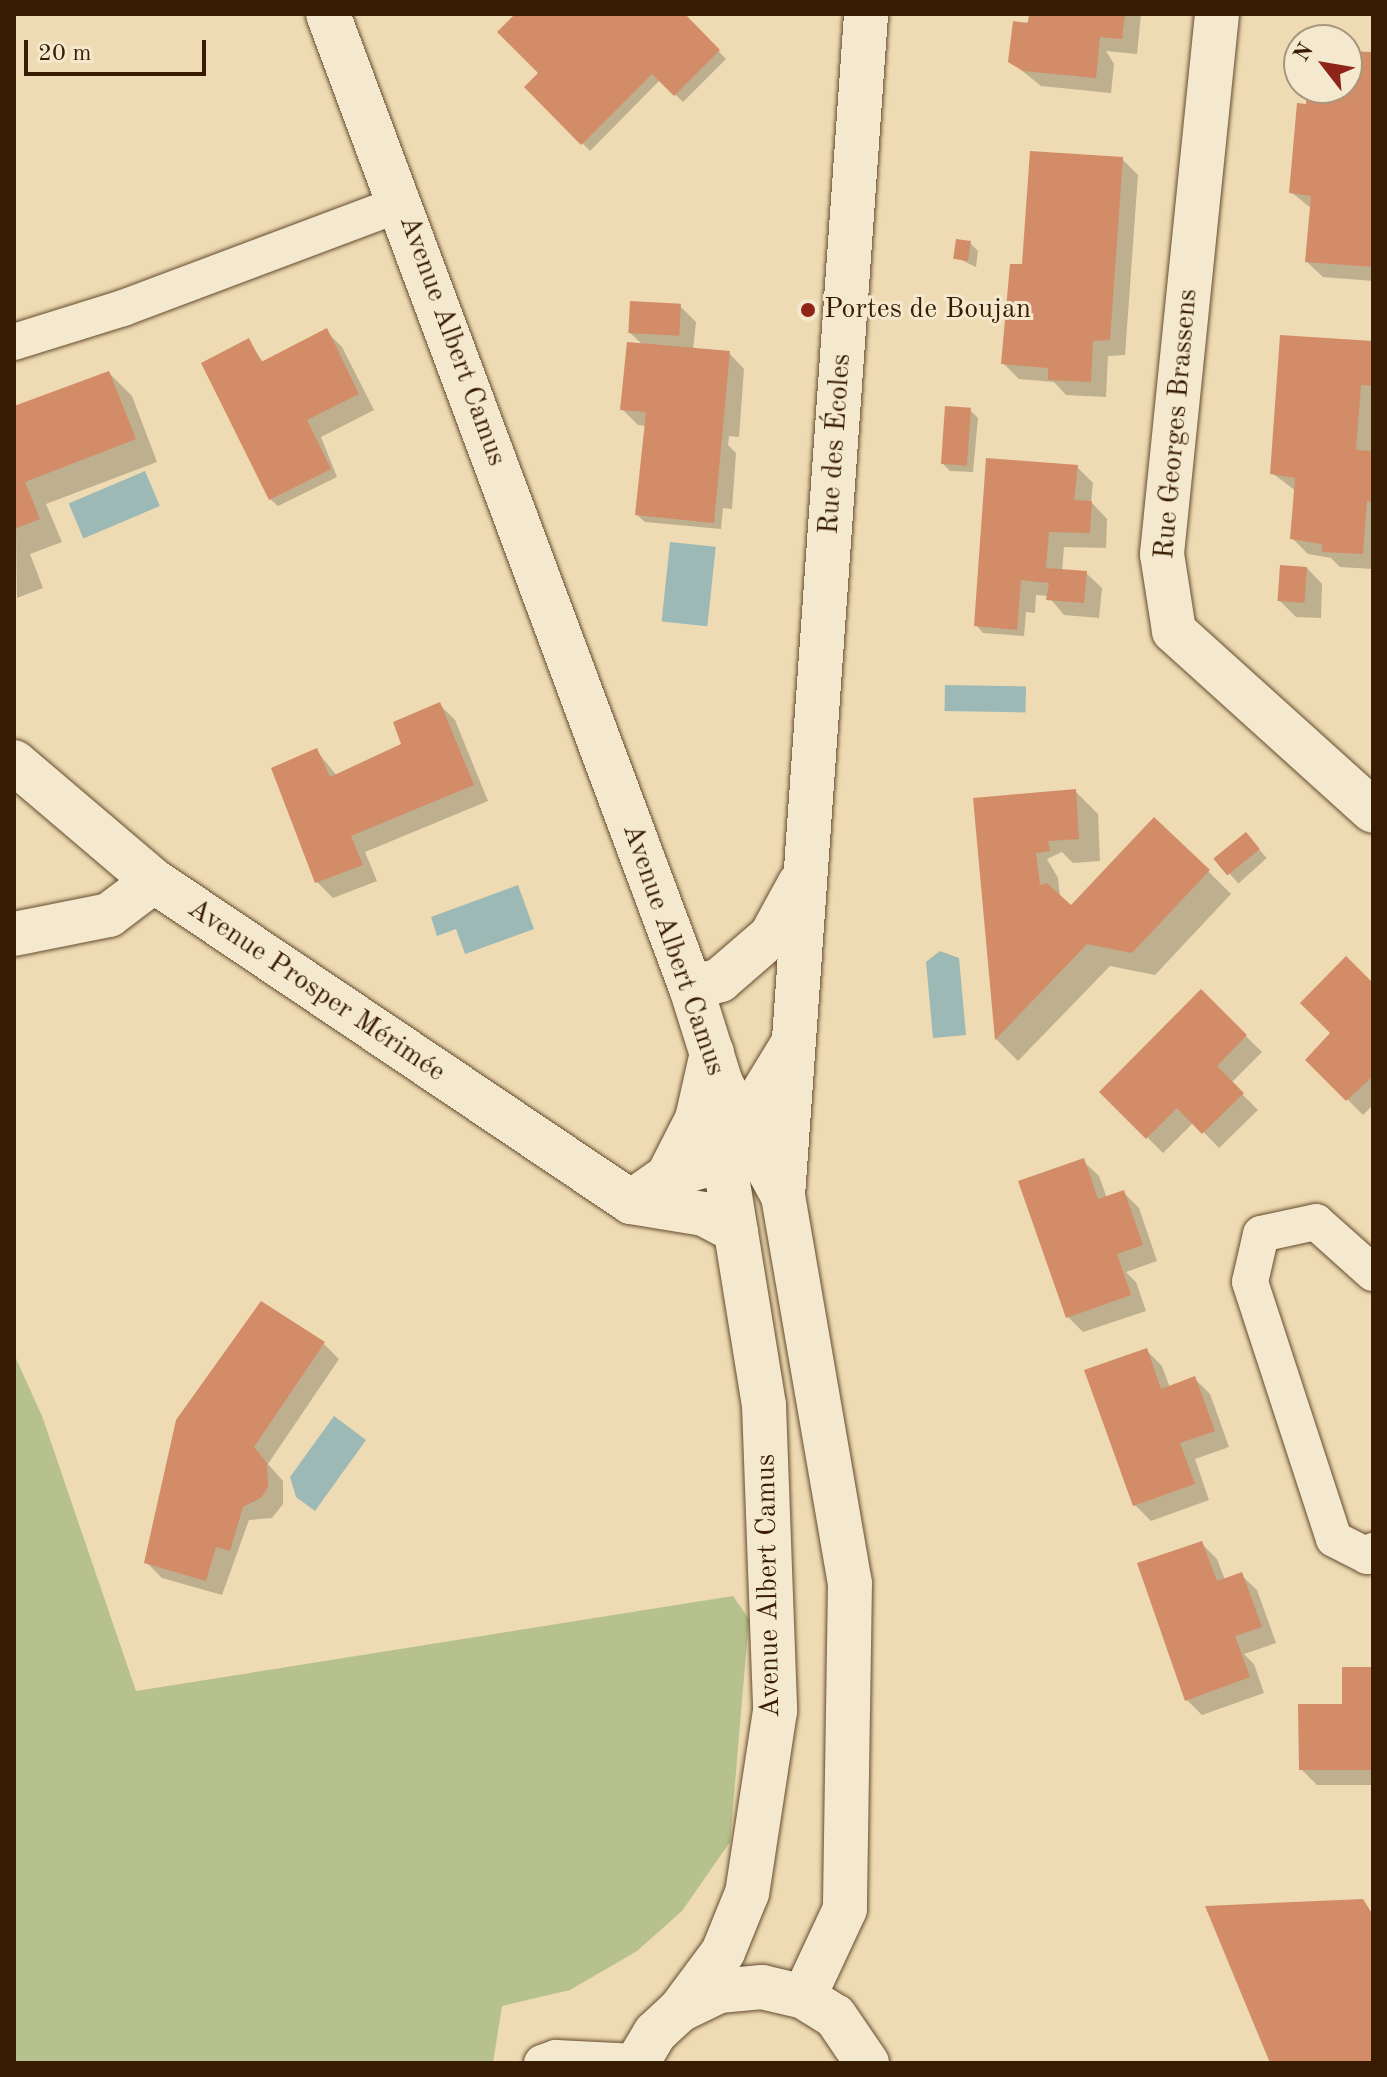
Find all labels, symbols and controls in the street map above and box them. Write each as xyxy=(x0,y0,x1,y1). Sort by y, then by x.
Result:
scale bar xyxy=(28,24,210,74)
north arrow xyxy=(1283,24,1363,104)
text: N xyxy=(1290,40,1318,66)
text: 20 m xyxy=(38,42,92,66)
street label: Avenue Albert Camus xyxy=(391,211,513,471)
street label: Rue Georges Brassens xyxy=(1148,287,1206,561)
place label: Portes de Boujan xyxy=(824,293,1031,327)
marker: Portes de Boujan xyxy=(799,301,817,319)
street label: Rue des Écoles xyxy=(813,352,859,536)
street label: Avenue Albert Camus xyxy=(614,820,732,1080)
street label: Avenue Prosper Mérimée xyxy=(181,892,451,1090)
street label: Avenue Albert Camus xyxy=(750,1454,788,1718)

